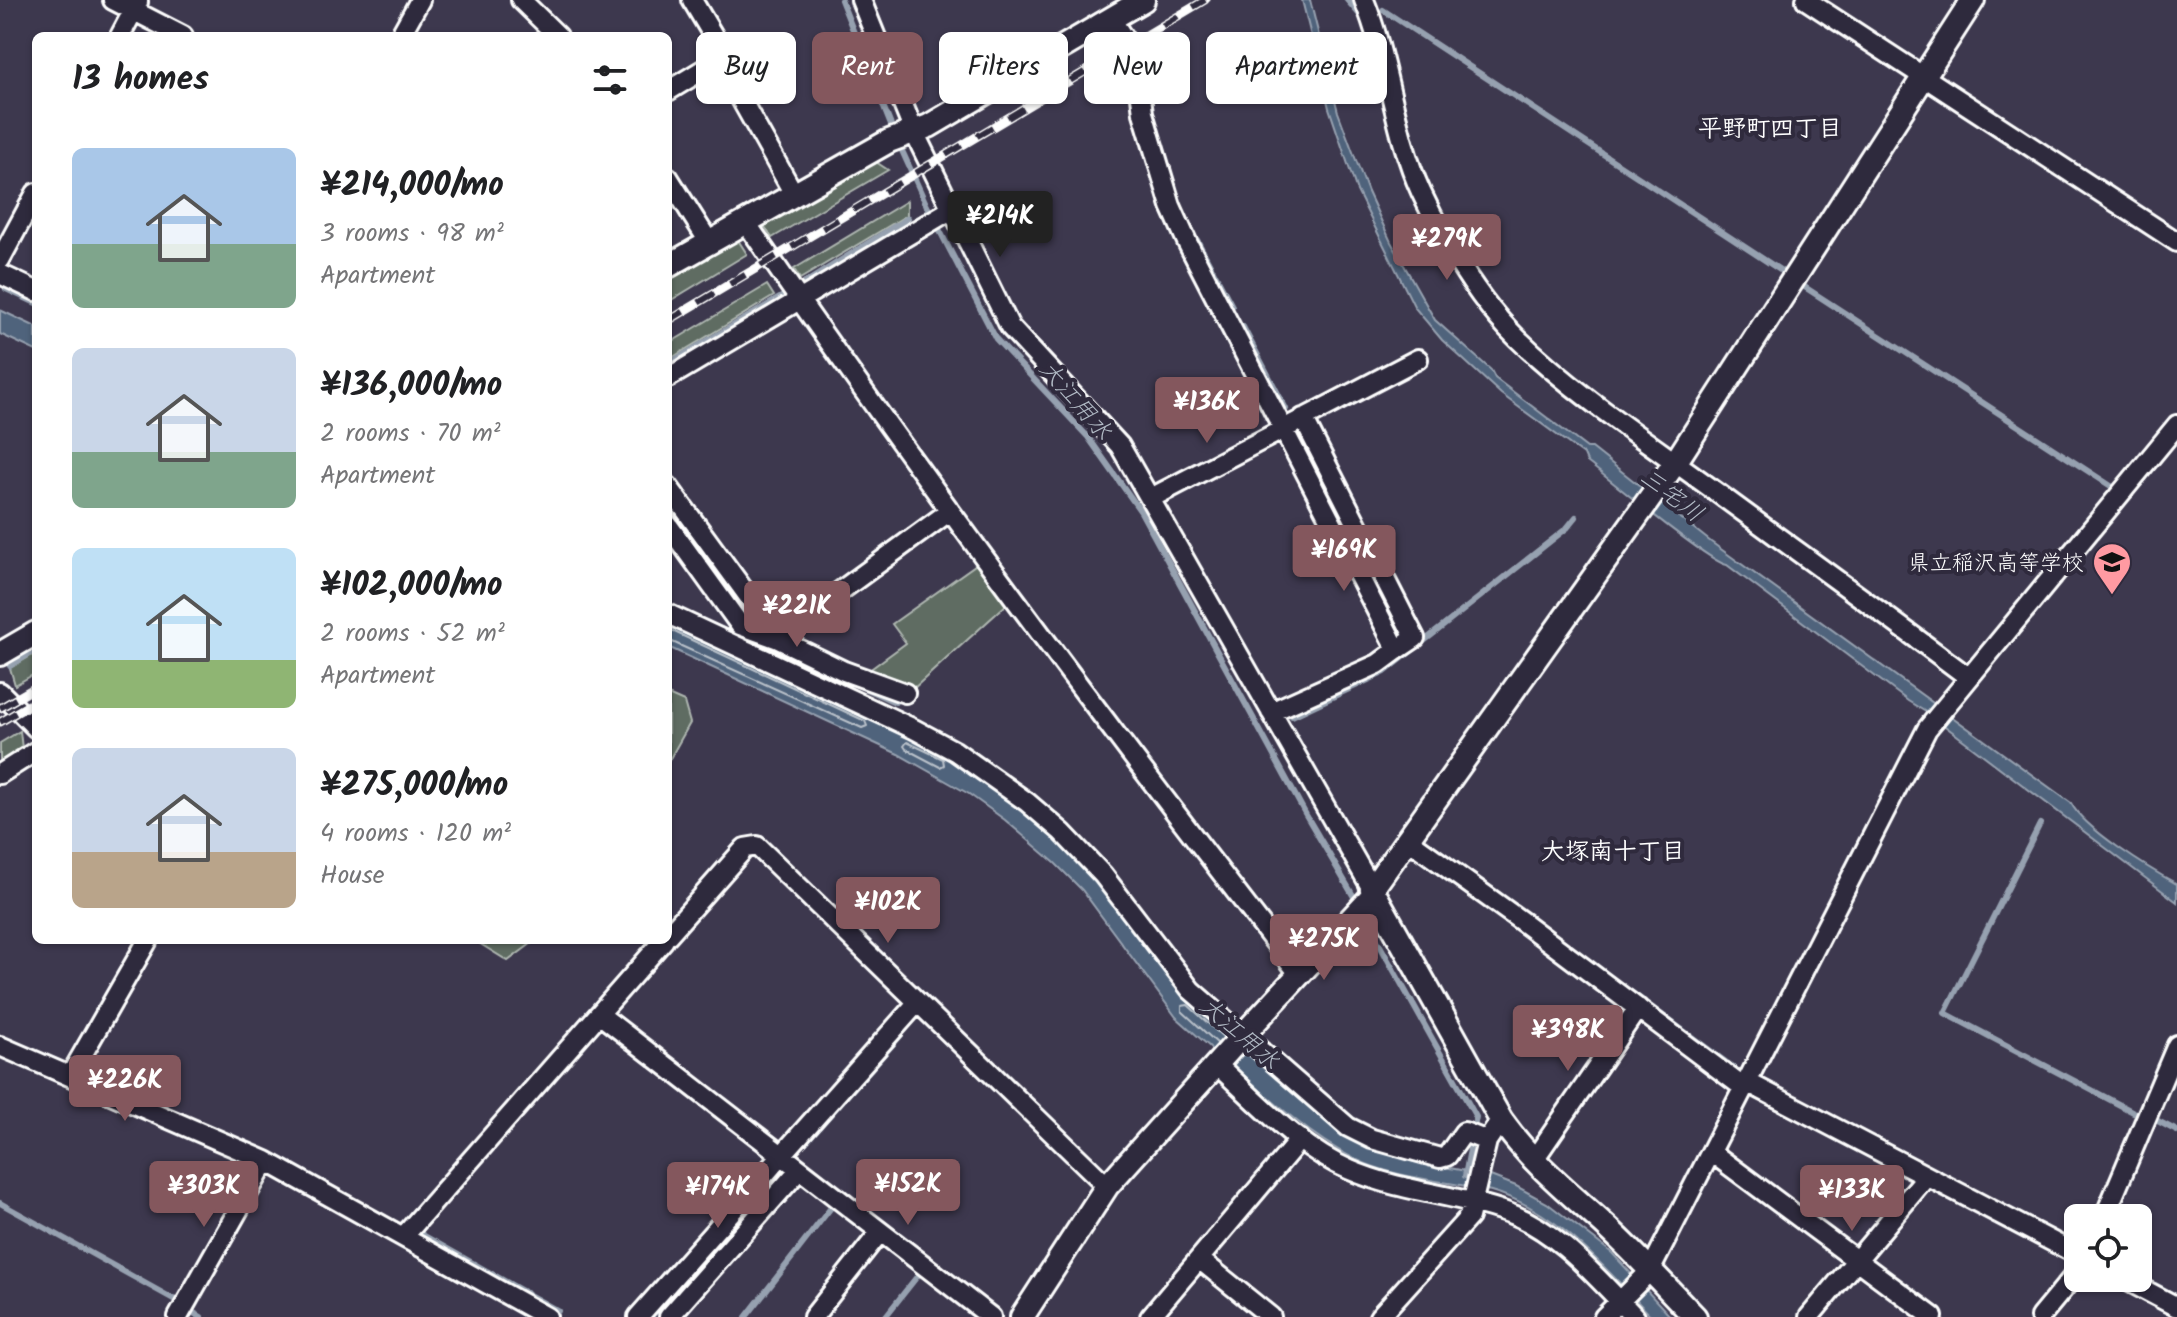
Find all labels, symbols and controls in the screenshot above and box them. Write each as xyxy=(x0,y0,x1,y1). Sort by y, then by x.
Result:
chip: Buy xyxy=(696,32,796,104)
chip: Rent xyxy=(812,32,923,104)
chip: Filters xyxy=(939,32,1068,104)
chip: New xyxy=(1084,32,1190,104)
chip: Apartment xyxy=(1206,32,1387,104)
text: 13 homes xyxy=(72,53,209,107)
icon: filters xyxy=(588,58,632,102)
district label: 平野町四丁目 xyxy=(1698,110,1842,149)
text: ¥214,000/mo xyxy=(320,159,504,213)
icon: home xyxy=(136,180,232,276)
pin: ¥214K xyxy=(944,191,1056,259)
text: ¥214K xyxy=(966,196,1034,238)
text: 3 rooms · 98 m² xyxy=(320,213,504,255)
pin: ¥279K xyxy=(1391,214,1503,282)
text: ¥279K xyxy=(1411,219,1483,261)
text: Apartment xyxy=(320,255,435,297)
water label: 大江用水 xyxy=(1029,352,1121,450)
text: ¥136,000/mo xyxy=(320,359,502,413)
pin: ¥136K xyxy=(1151,377,1263,445)
icon: home xyxy=(136,380,232,476)
text: ¥136K xyxy=(1173,382,1241,424)
text: 2 rooms · 70 m² xyxy=(320,413,501,455)
text: Apartment xyxy=(320,455,435,497)
water label: 三宅川 xyxy=(1631,459,1712,533)
pin: ¥169K xyxy=(1288,525,1400,593)
text: ¥169K xyxy=(1311,530,1377,572)
school or university icon: 県立稲沢高等学校 xyxy=(2091,541,2133,596)
place label: 県立稲沢高等学校 xyxy=(1908,547,2084,582)
text: ¥102,000/mo xyxy=(320,559,503,613)
icon: home xyxy=(136,580,232,676)
pin: ¥221K xyxy=(741,581,853,649)
text: ¥221K xyxy=(762,586,832,628)
text: 2 rooms · 52 m² xyxy=(320,613,505,655)
text: Apartment xyxy=(320,655,435,697)
text: ¥275,000/mo xyxy=(320,759,508,813)
icon: home xyxy=(136,780,232,876)
text: 4 rooms · 120 m² xyxy=(320,813,511,855)
district label: 大塚南十丁目 xyxy=(1541,833,1685,872)
text: House xyxy=(320,855,384,897)
pin: ¥102K xyxy=(832,877,944,945)
text: ¥102K xyxy=(854,882,922,924)
pin: ¥275K xyxy=(1268,914,1380,982)
text: ¥275K xyxy=(1288,919,1360,961)
water label: 大江用水 xyxy=(1190,988,1288,1080)
pin: ¥398K xyxy=(1512,1005,1624,1073)
text: ¥398K xyxy=(1531,1010,1605,1052)
pin: ¥226K xyxy=(69,1055,181,1123)
text: ¥226K xyxy=(87,1060,163,1102)
pin: ¥152K xyxy=(852,1159,964,1227)
pin: ¥303K xyxy=(148,1161,260,1229)
pin: ¥174K xyxy=(662,1162,774,1230)
text: ¥152K xyxy=(874,1164,942,1206)
pin: ¥133K xyxy=(1796,1165,1908,1233)
text: ¥303K xyxy=(167,1166,241,1208)
text: ¥174K xyxy=(685,1167,751,1209)
text: ¥133K xyxy=(1818,1170,1886,1212)
map controls xyxy=(2064,1204,2152,1292)
button: locate xyxy=(2064,1204,2152,1292)

